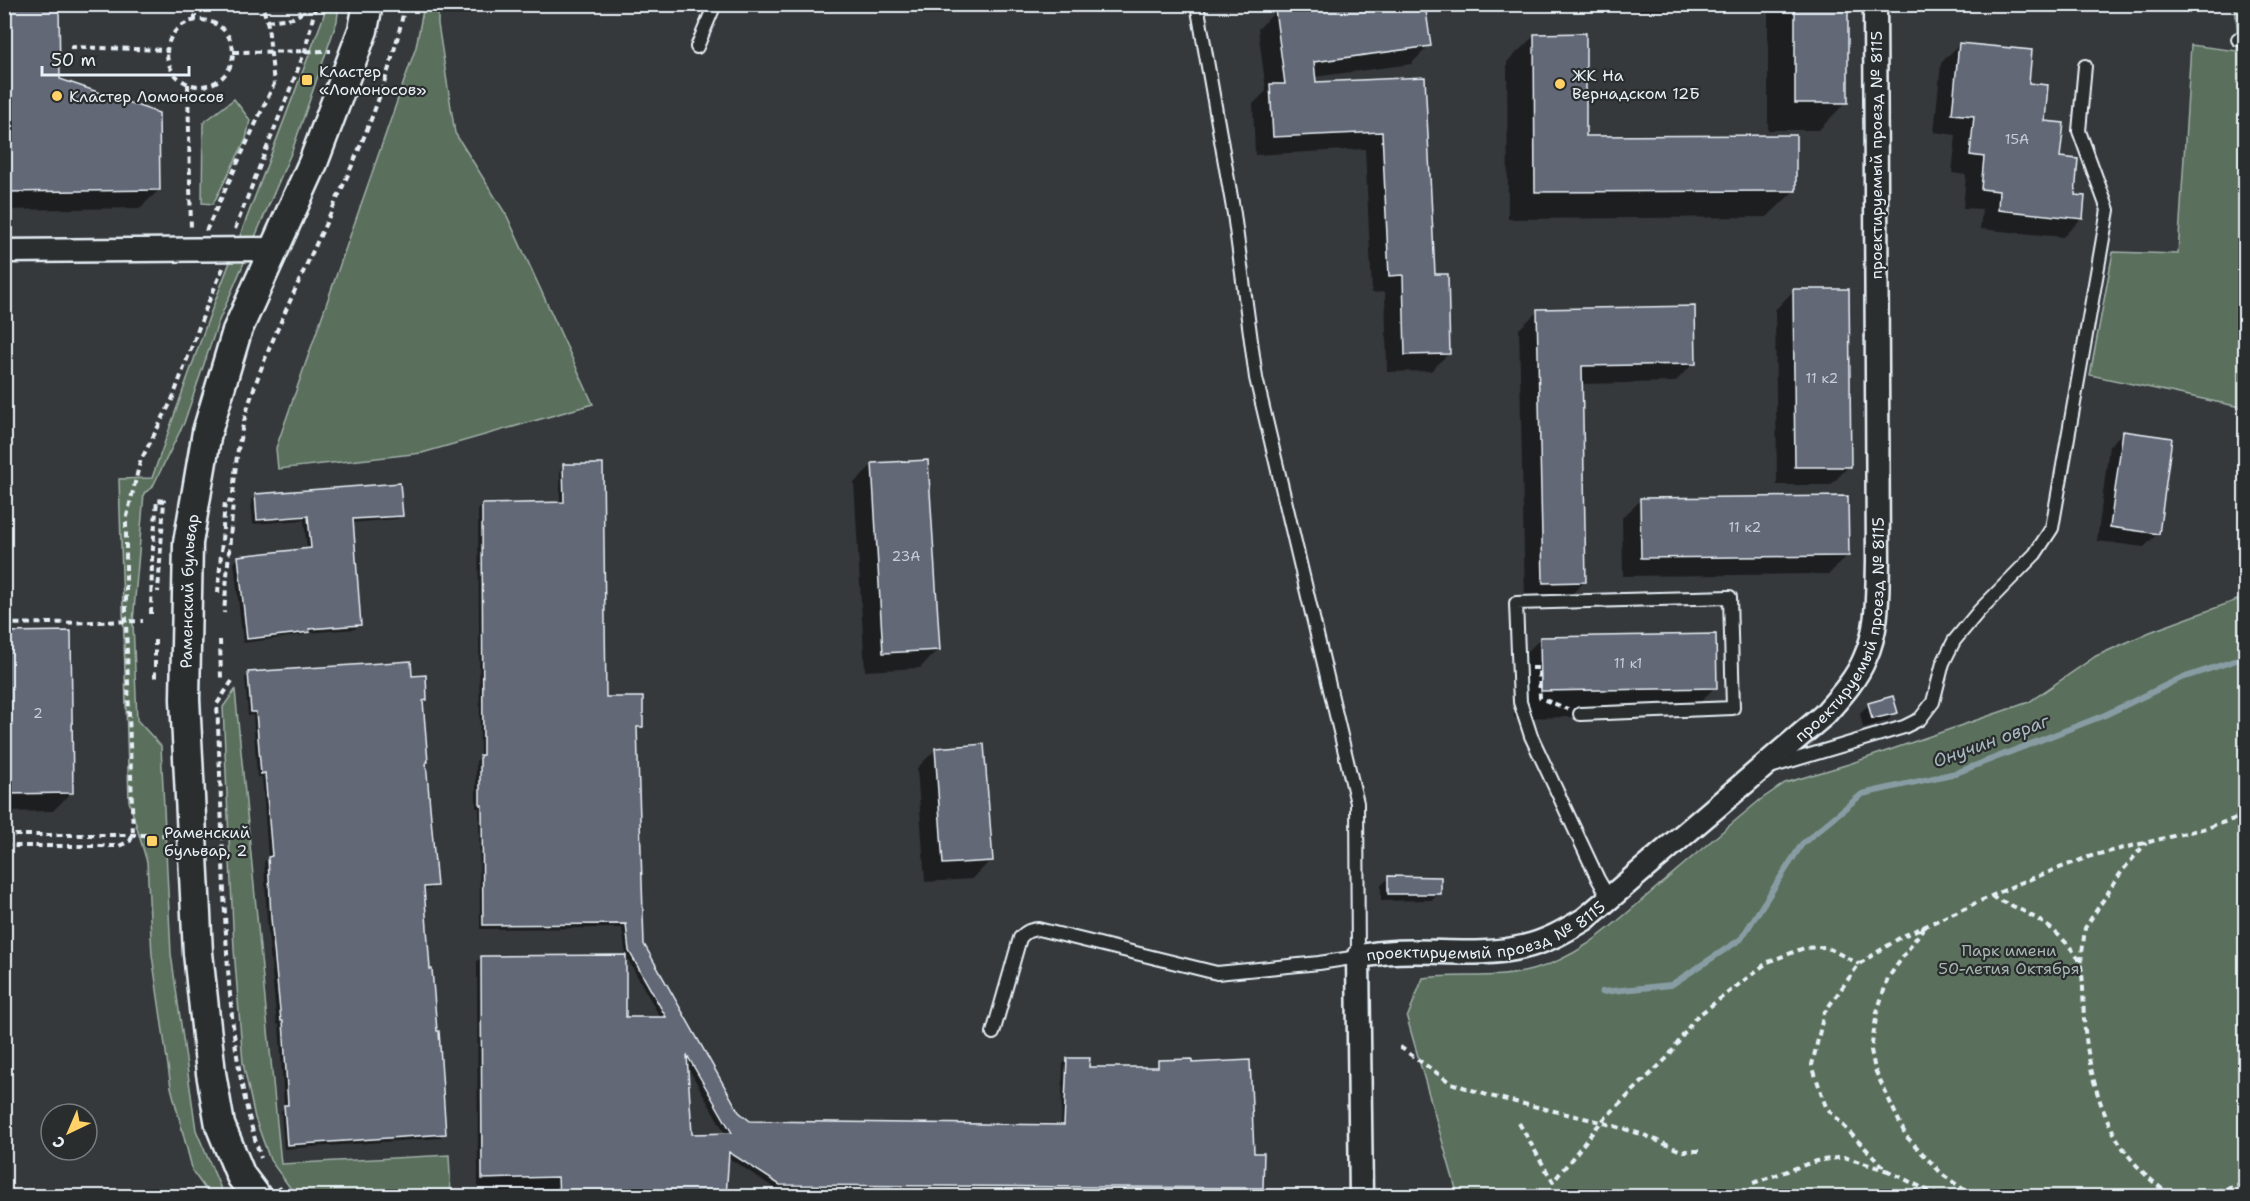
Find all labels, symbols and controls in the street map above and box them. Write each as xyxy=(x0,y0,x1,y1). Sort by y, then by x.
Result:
street label: проектируемый проезд № 8115 xyxy=(1866,31,1887,279)
scale bar xyxy=(42,39,189,77)
text: 50 m xyxy=(51,48,96,72)
place label: Кластер «Ломоносов» xyxy=(319,61,426,100)
place label: ЖК На Вернадском 12Б xyxy=(1572,65,1700,104)
marker: Кластер «Ломоносов» xyxy=(300,73,314,87)
marker: ЖК На Вернадском 12Б xyxy=(1553,77,1567,91)
place label: Кластер Ломоносов xyxy=(69,86,224,107)
marker: Кластер Ломоносов xyxy=(50,89,64,103)
house number: 15А xyxy=(2005,130,2029,148)
house number: 11 к2 xyxy=(1806,369,1838,387)
street label: Раменский бульвар xyxy=(176,512,204,669)
street label: проектируемый проезд № 8115 xyxy=(1790,517,1889,747)
house number: 11 к2 xyxy=(1729,518,1761,536)
house number: 23А xyxy=(891,547,921,565)
house number: 11 к1 xyxy=(1614,654,1642,672)
house number: 2 xyxy=(33,704,43,722)
water label: Онучин овраг xyxy=(1930,709,2053,773)
place label: Раменский бульвар, 2 xyxy=(164,822,250,861)
marker: Раменский бульвар, 2 xyxy=(145,834,159,848)
street label: проектируемый проезд № 8115 xyxy=(1365,896,1610,966)
park label: Парк имени 50-летия Октября xyxy=(1938,940,2080,979)
north arrow xyxy=(39,1102,99,1162)
text: С xyxy=(48,1131,70,1153)

